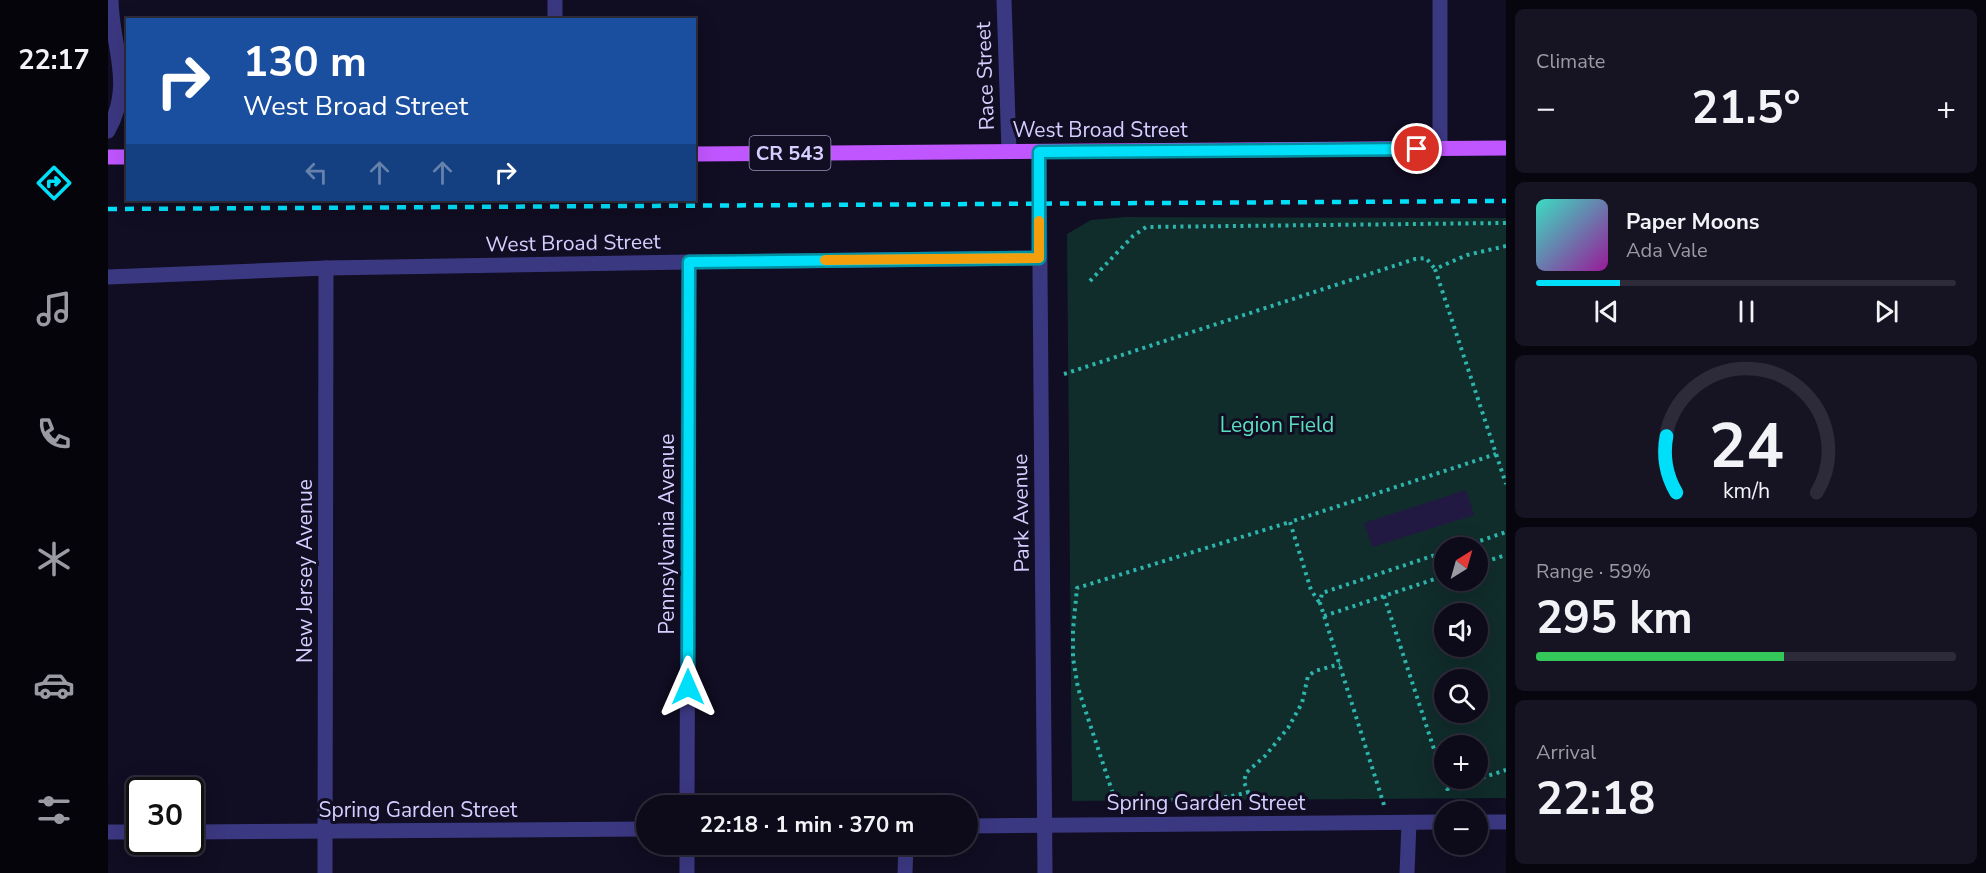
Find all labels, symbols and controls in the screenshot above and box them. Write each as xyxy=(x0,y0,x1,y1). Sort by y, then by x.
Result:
street label: Race Street xyxy=(969,21,1001,131)
text: 130 m xyxy=(243,34,367,91)
text: 22:17 xyxy=(18,42,90,79)
icon: right xyxy=(144,42,222,120)
text: Climate xyxy=(1536,48,1605,75)
text: 21.5° xyxy=(1691,78,1801,139)
text: − xyxy=(1536,86,1556,131)
text: + xyxy=(1936,86,1956,131)
text: West Broad Street xyxy=(243,88,468,125)
street label: West Broad Street xyxy=(1012,116,1188,144)
pin xyxy=(1391,123,1442,174)
icon: arrive xyxy=(1400,132,1433,165)
road number: CR 543 xyxy=(750,136,830,170)
icon: left xyxy=(300,156,333,189)
icon: ahead xyxy=(363,156,396,189)
icon: ahead xyxy=(426,156,459,189)
icon: right xyxy=(489,156,522,189)
icon: directions xyxy=(33,162,75,204)
text: Paper Moons xyxy=(1626,207,1760,237)
street label: West Broad Street xyxy=(485,227,661,259)
text: Ada Vale xyxy=(1626,237,1708,264)
icon: music xyxy=(33,288,75,330)
icon: previous xyxy=(1590,295,1623,328)
icon: pause xyxy=(1730,295,1763,328)
icon: next xyxy=(1870,295,1903,328)
text: 24 xyxy=(1709,405,1783,490)
park label: Legion Field xyxy=(1220,411,1334,439)
icon: phone xyxy=(33,413,75,455)
street label: Pennsylvania Avenue xyxy=(653,433,681,635)
street label: Park Avenue xyxy=(1006,453,1036,573)
text: km/h xyxy=(1722,477,1770,507)
street label: New Jersey Avenue xyxy=(291,479,319,663)
north arrow xyxy=(1434,537,1488,591)
map controls xyxy=(1434,537,1488,855)
icon: climate xyxy=(33,538,75,580)
text: Range · 59% xyxy=(1536,558,1651,585)
text: 295 km xyxy=(1536,588,1693,649)
button: sound xyxy=(1434,603,1488,657)
position arrow xyxy=(656,655,720,719)
icon: car xyxy=(33,664,75,706)
button: search xyxy=(1434,669,1488,723)
button: + xyxy=(1434,735,1488,789)
text: Arrival xyxy=(1536,739,1596,766)
text: 22:18 xyxy=(1536,769,1655,830)
speed limit sign: 30 xyxy=(126,777,204,855)
icon: filters xyxy=(33,789,75,831)
street label: Spring Garden Street xyxy=(1107,789,1306,817)
street label: Spring Garden Street xyxy=(319,796,518,824)
button: − xyxy=(1434,801,1488,855)
text: 22:18 · 1 min · 370 m xyxy=(700,810,914,840)

